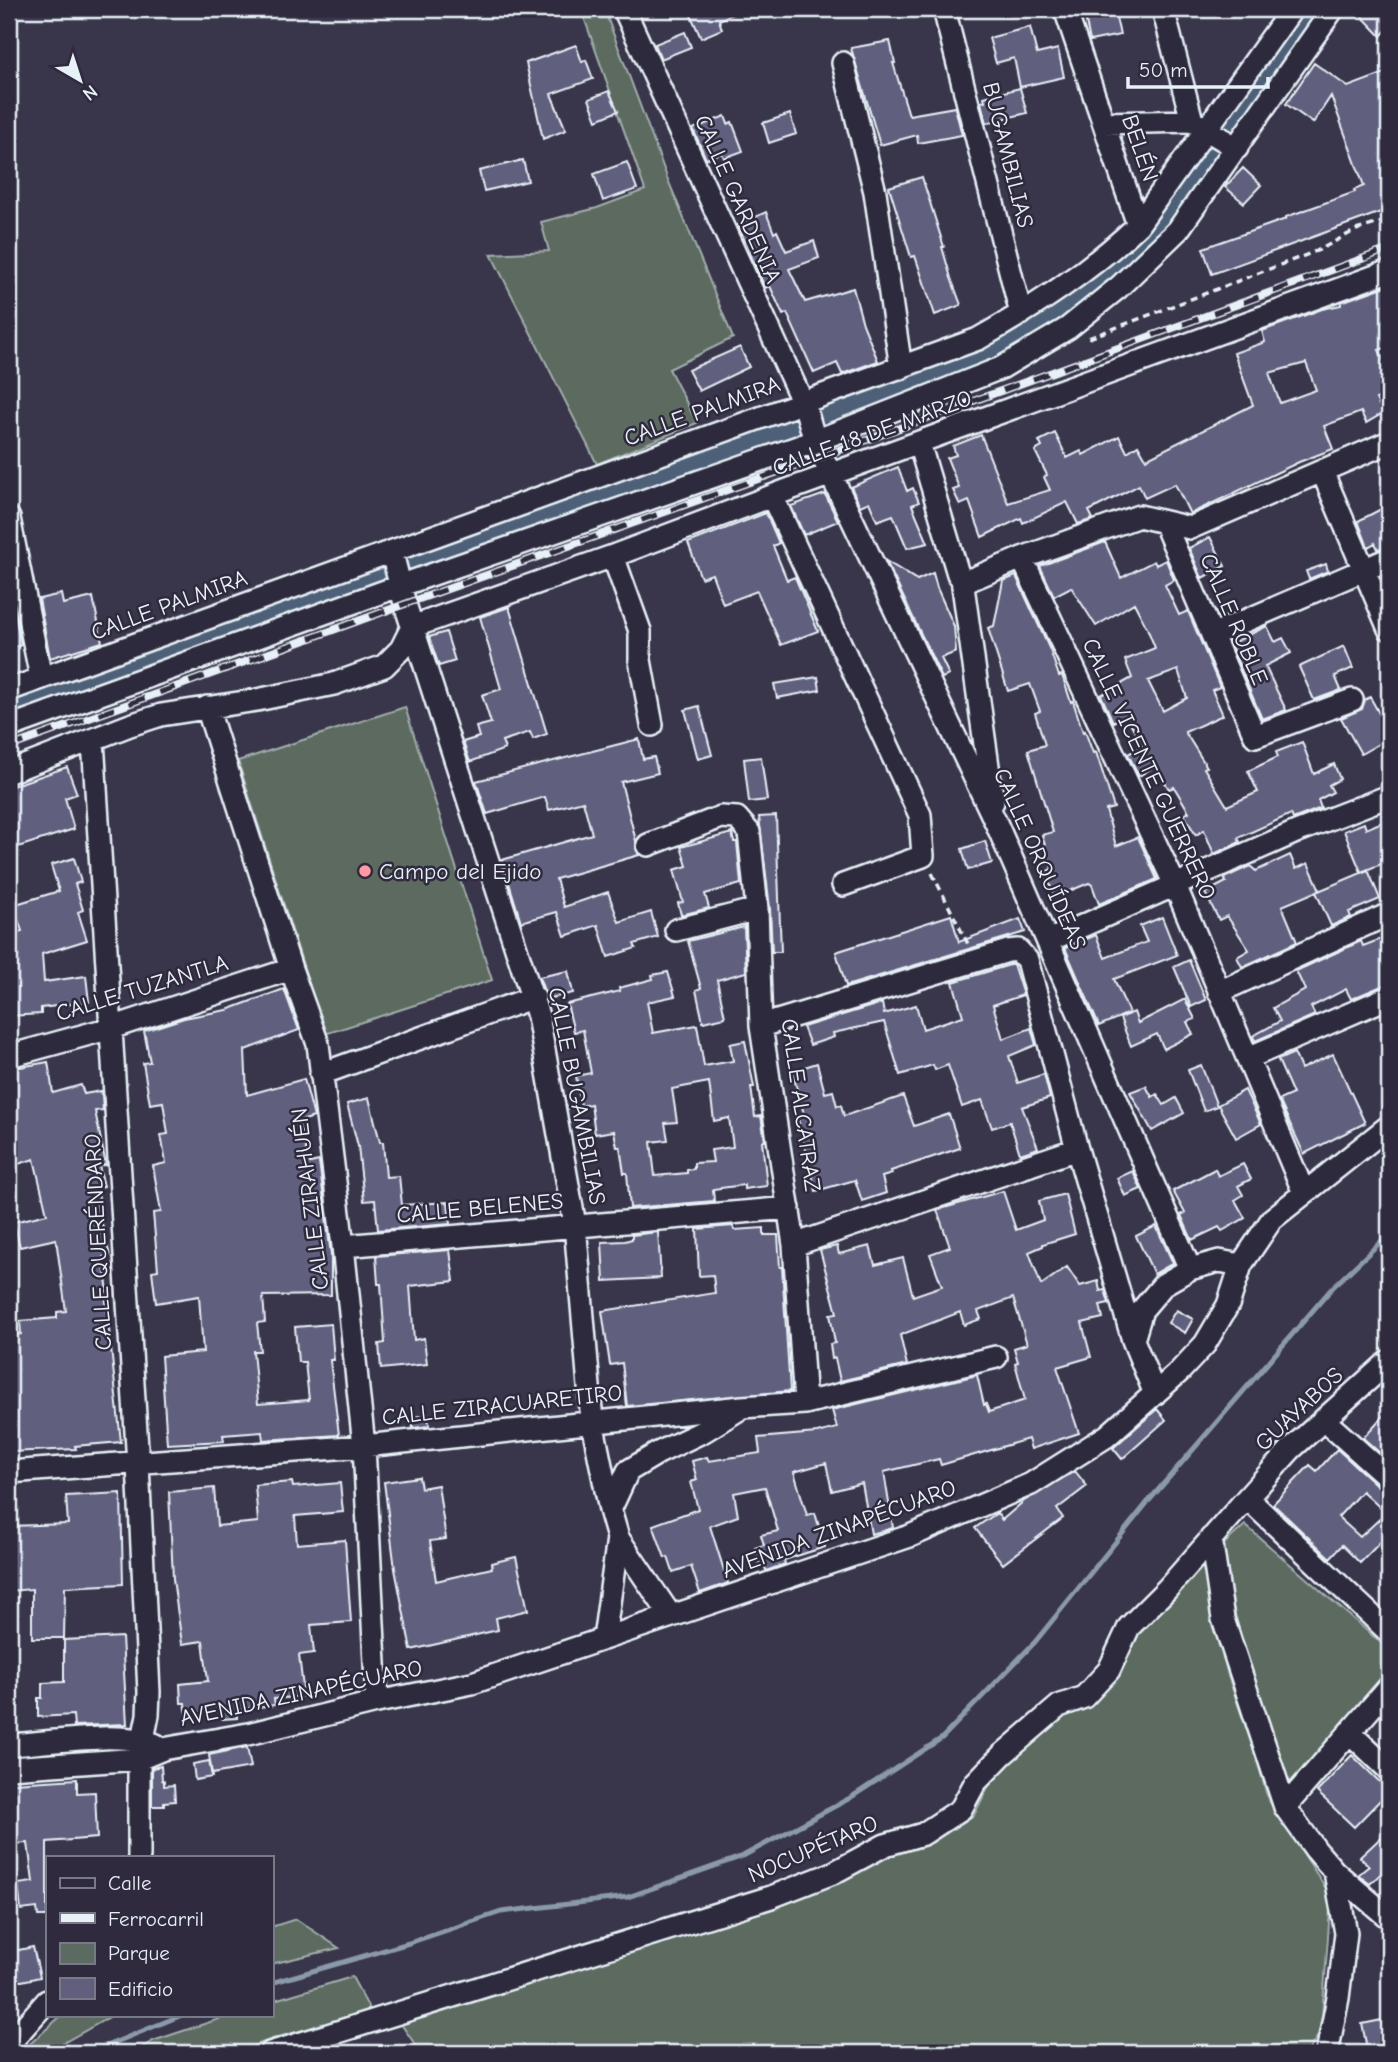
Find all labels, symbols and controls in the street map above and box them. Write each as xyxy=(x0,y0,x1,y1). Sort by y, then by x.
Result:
north arrow xyxy=(46,46,116,116)
scale bar xyxy=(1128,46,1268,90)
text: 50 m xyxy=(1139,58,1188,82)
street label: BUGAMBILIAS xyxy=(977,79,1039,231)
text: N xyxy=(78,80,102,105)
street label: CALLE GARDENIA xyxy=(689,111,787,287)
street label: BELÉN xyxy=(1116,111,1164,185)
street label: CALLE PALMIRA xyxy=(620,370,784,452)
street label: CALLE 18 DE MARZO xyxy=(768,384,976,482)
street label: CALLE ROBLE xyxy=(1194,549,1274,689)
street label: CALLE PALMIRA xyxy=(87,564,251,646)
street label: CALLE VICENTE GUERRERO xyxy=(1076,634,1222,904)
street label: CALLE ORQUÍDEAS xyxy=(988,764,1092,954)
place label: Campo del Ejido xyxy=(379,858,541,885)
marker: Campo del Ejido xyxy=(357,863,373,879)
street label: CALLE TUZANTLA xyxy=(53,949,231,1027)
street label: CALLE BUGAMBILIAS xyxy=(543,985,611,1207)
street label: CALLE ALCATRAZ xyxy=(775,1017,827,1193)
street label: CALLE ZIRAHUÉN xyxy=(285,1107,335,1291)
street label: CALLE QUERÉNDARO xyxy=(79,1133,117,1351)
street label: CALLE BELENES xyxy=(396,1187,564,1229)
street label: GUAYABOS xyxy=(1249,1361,1349,1457)
street label: CALLE ZIRACUARETIRO xyxy=(380,1379,624,1431)
street label: AVENIDA ZINAPÉCUARO xyxy=(718,1474,960,1584)
street label: AVENIDA ZINAPÉCUARO xyxy=(177,1654,425,1732)
street label: NOCUPÉTARO xyxy=(744,1810,882,1888)
legend xyxy=(46,1856,273,2016)
text: Calle xyxy=(108,1871,151,1895)
text: Ferrocarril xyxy=(108,1907,204,1931)
text: Parque xyxy=(108,1941,170,1965)
text: Edificio xyxy=(108,1977,173,2001)

